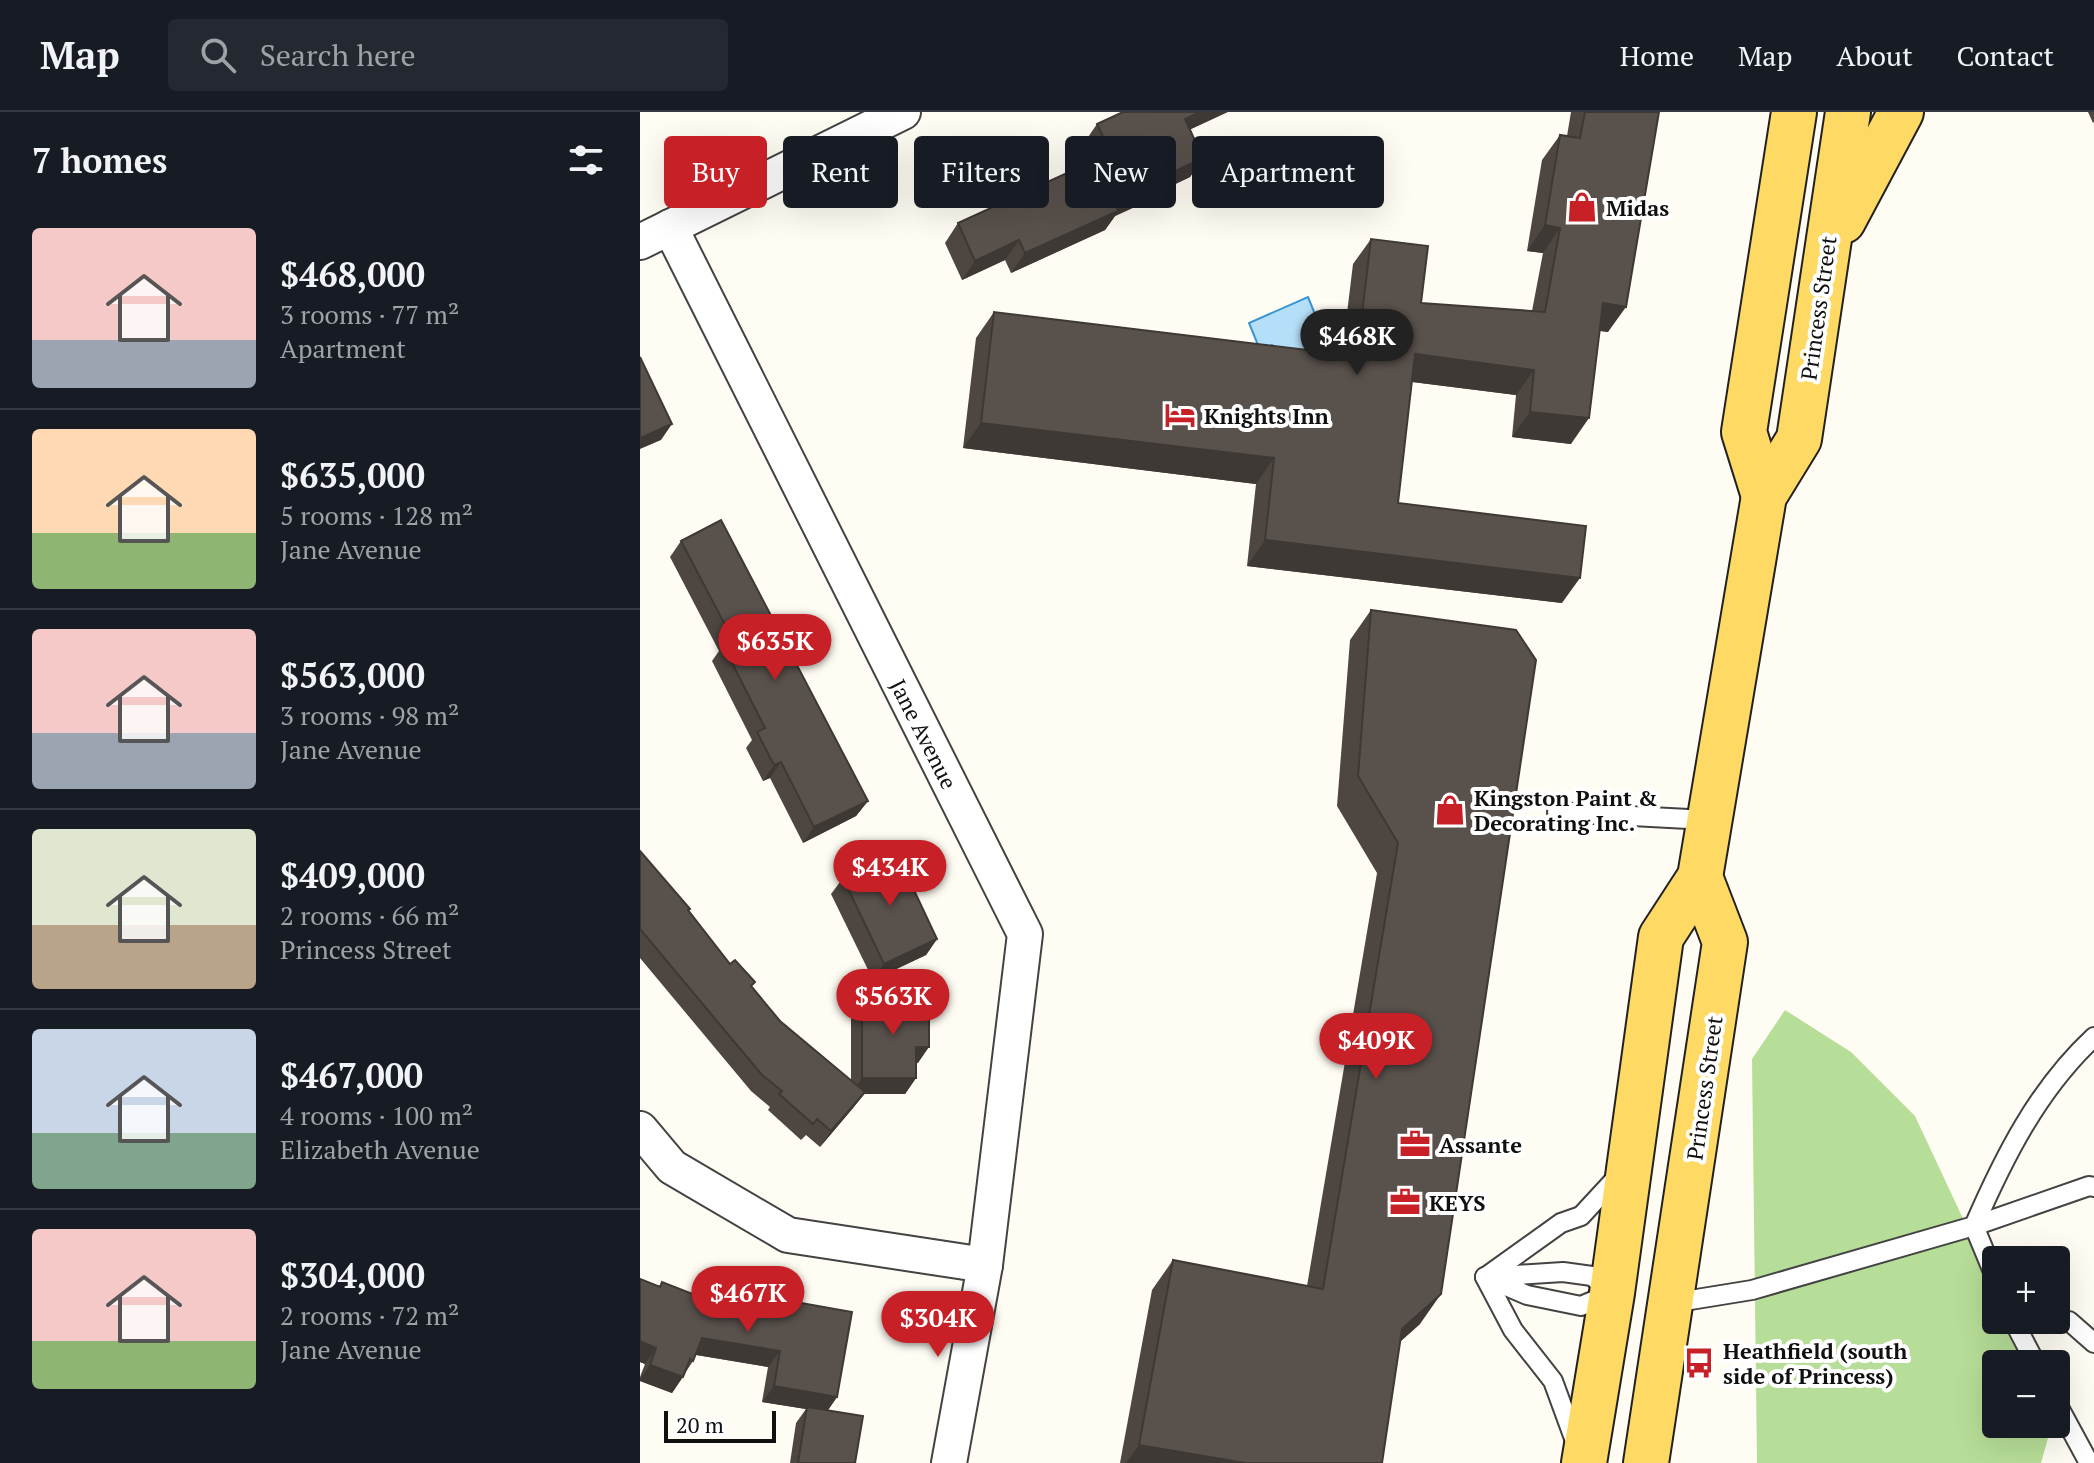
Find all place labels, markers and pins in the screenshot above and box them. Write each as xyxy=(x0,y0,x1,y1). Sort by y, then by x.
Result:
shop icon: Midas xyxy=(1565,190,1599,224)
place label: Midas xyxy=(1606,193,1669,222)
pin: $468K xyxy=(1301,309,1413,377)
hotel icon: Knights Inn xyxy=(1163,398,1197,432)
place label: Knights Inn xyxy=(1204,401,1329,430)
pin: $635K xyxy=(719,614,831,682)
place label: Kingston Paint & Decorating Inc. xyxy=(1474,783,1658,837)
shop icon: Kingston Paint & Decorating Inc. xyxy=(1433,793,1467,827)
pin: $434K xyxy=(834,840,946,908)
pin: $563K xyxy=(837,969,949,1037)
pin: $409K xyxy=(1320,1013,1432,1081)
office icon: Assante xyxy=(1398,1127,1432,1161)
place label: Assante xyxy=(1439,1130,1522,1159)
office icon: KEYS xyxy=(1388,1185,1422,1219)
place label: KEYS xyxy=(1429,1188,1486,1217)
pin: $467K xyxy=(692,1266,804,1334)
pin: $304K xyxy=(882,1291,994,1359)
place label: Heathfield (south side of Princess) xyxy=(1723,1336,1907,1390)
bus stop icon: Heathfield (south side of Princess) xyxy=(1682,1346,1716,1380)

